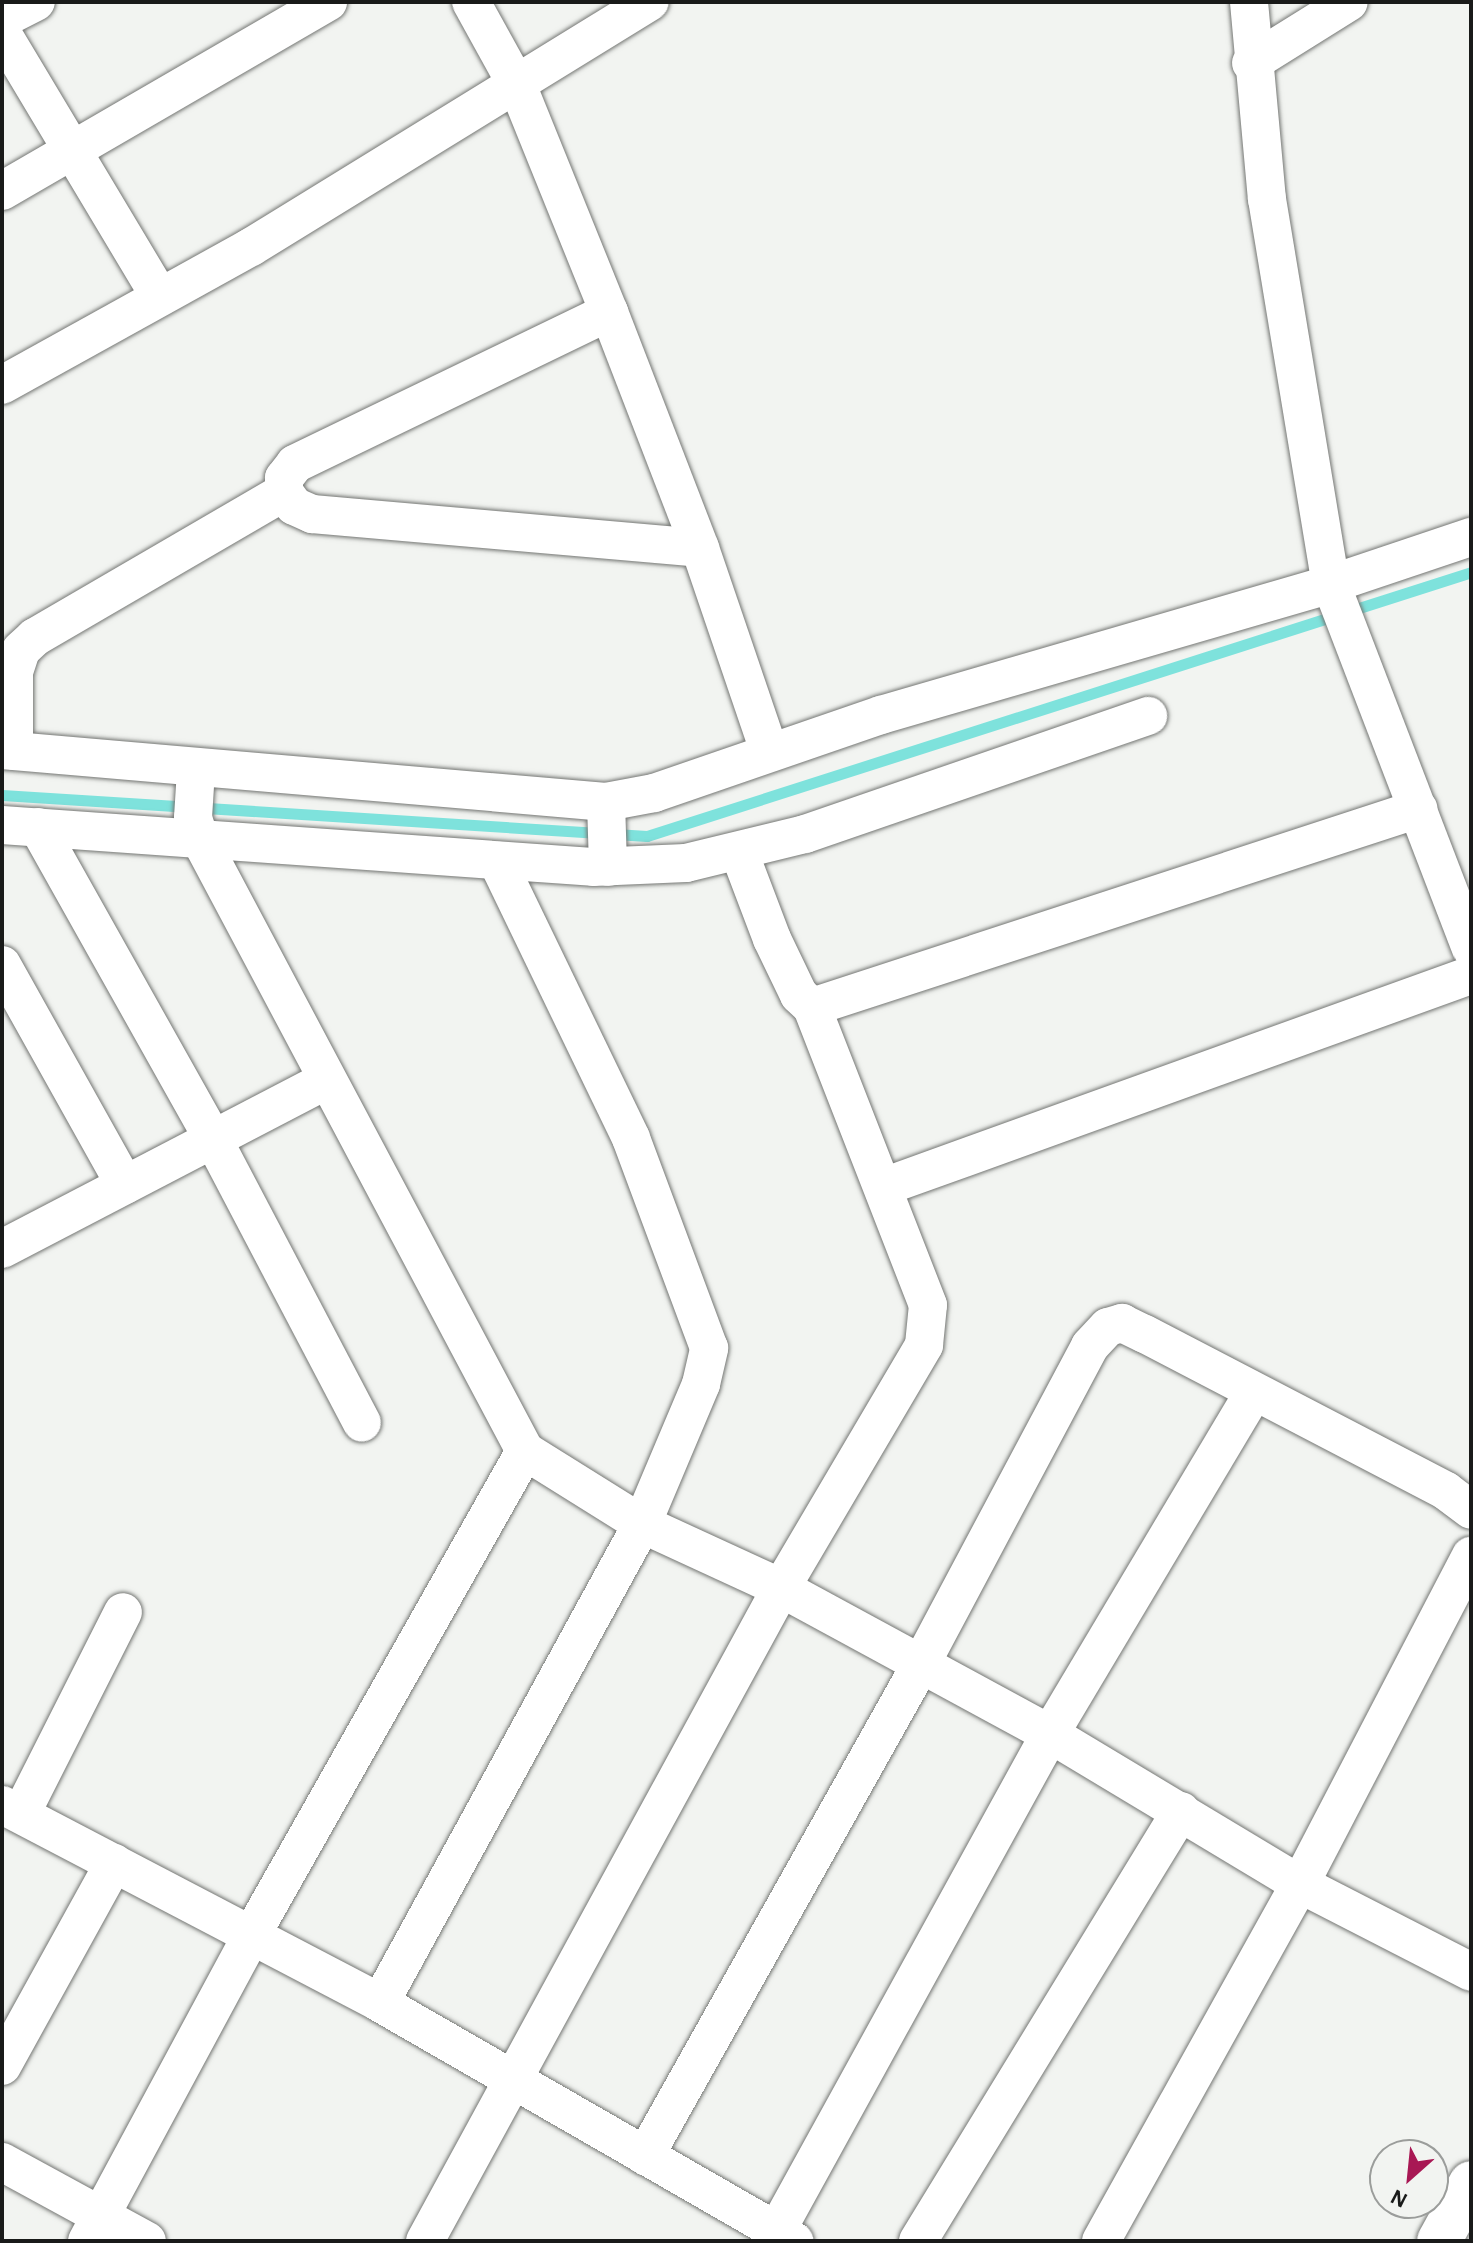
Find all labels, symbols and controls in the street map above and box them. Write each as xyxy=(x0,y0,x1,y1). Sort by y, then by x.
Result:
north arrow xyxy=(1369,2139,1449,2219)
text: N xyxy=(1387,2185,1411,2212)

